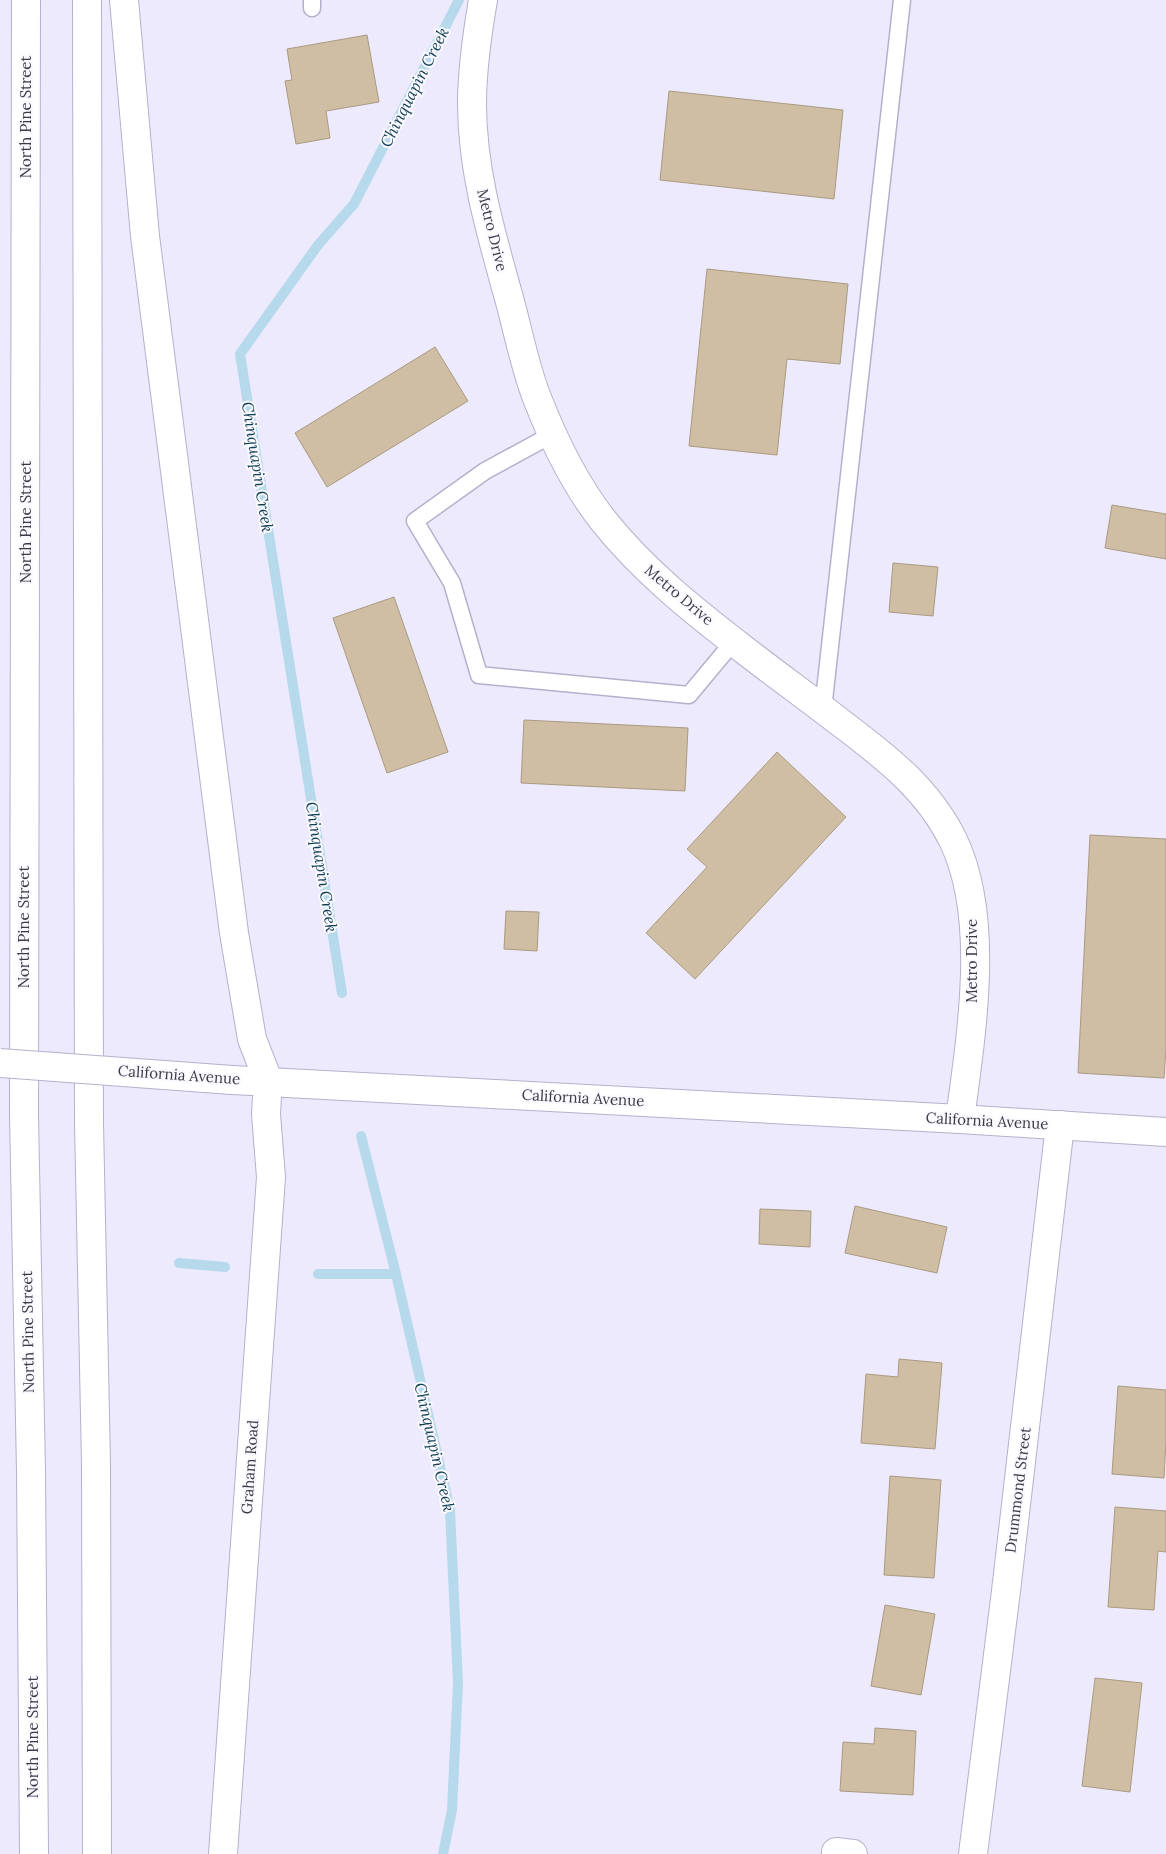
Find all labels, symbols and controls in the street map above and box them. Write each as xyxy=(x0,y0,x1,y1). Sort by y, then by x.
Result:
water label: Chinquapin Creek xyxy=(375,24,453,150)
street label: North Pine Street xyxy=(16,56,35,178)
street label: Metro Drive xyxy=(473,187,512,273)
water label: Chinquapin Creek xyxy=(238,400,278,534)
street label: North Pine Street xyxy=(16,461,35,583)
street label: Metro Drive xyxy=(641,560,718,629)
water label: Chinquapin Creek xyxy=(302,800,342,934)
street label: North Pine Street xyxy=(14,866,33,988)
street label: Metro Drive xyxy=(962,919,981,1003)
street label: California Avenue xyxy=(117,1061,241,1088)
street label: California Avenue xyxy=(521,1085,645,1110)
street label: California Avenue xyxy=(925,1108,1049,1133)
street label: North Pine Street xyxy=(17,1270,38,1393)
water label: Chinquapin Creek xyxy=(410,1381,460,1513)
street label: Graham Road xyxy=(237,1419,262,1515)
street label: Drummond Street xyxy=(1000,1426,1035,1554)
street label: North Pine Street xyxy=(23,1676,42,1798)

